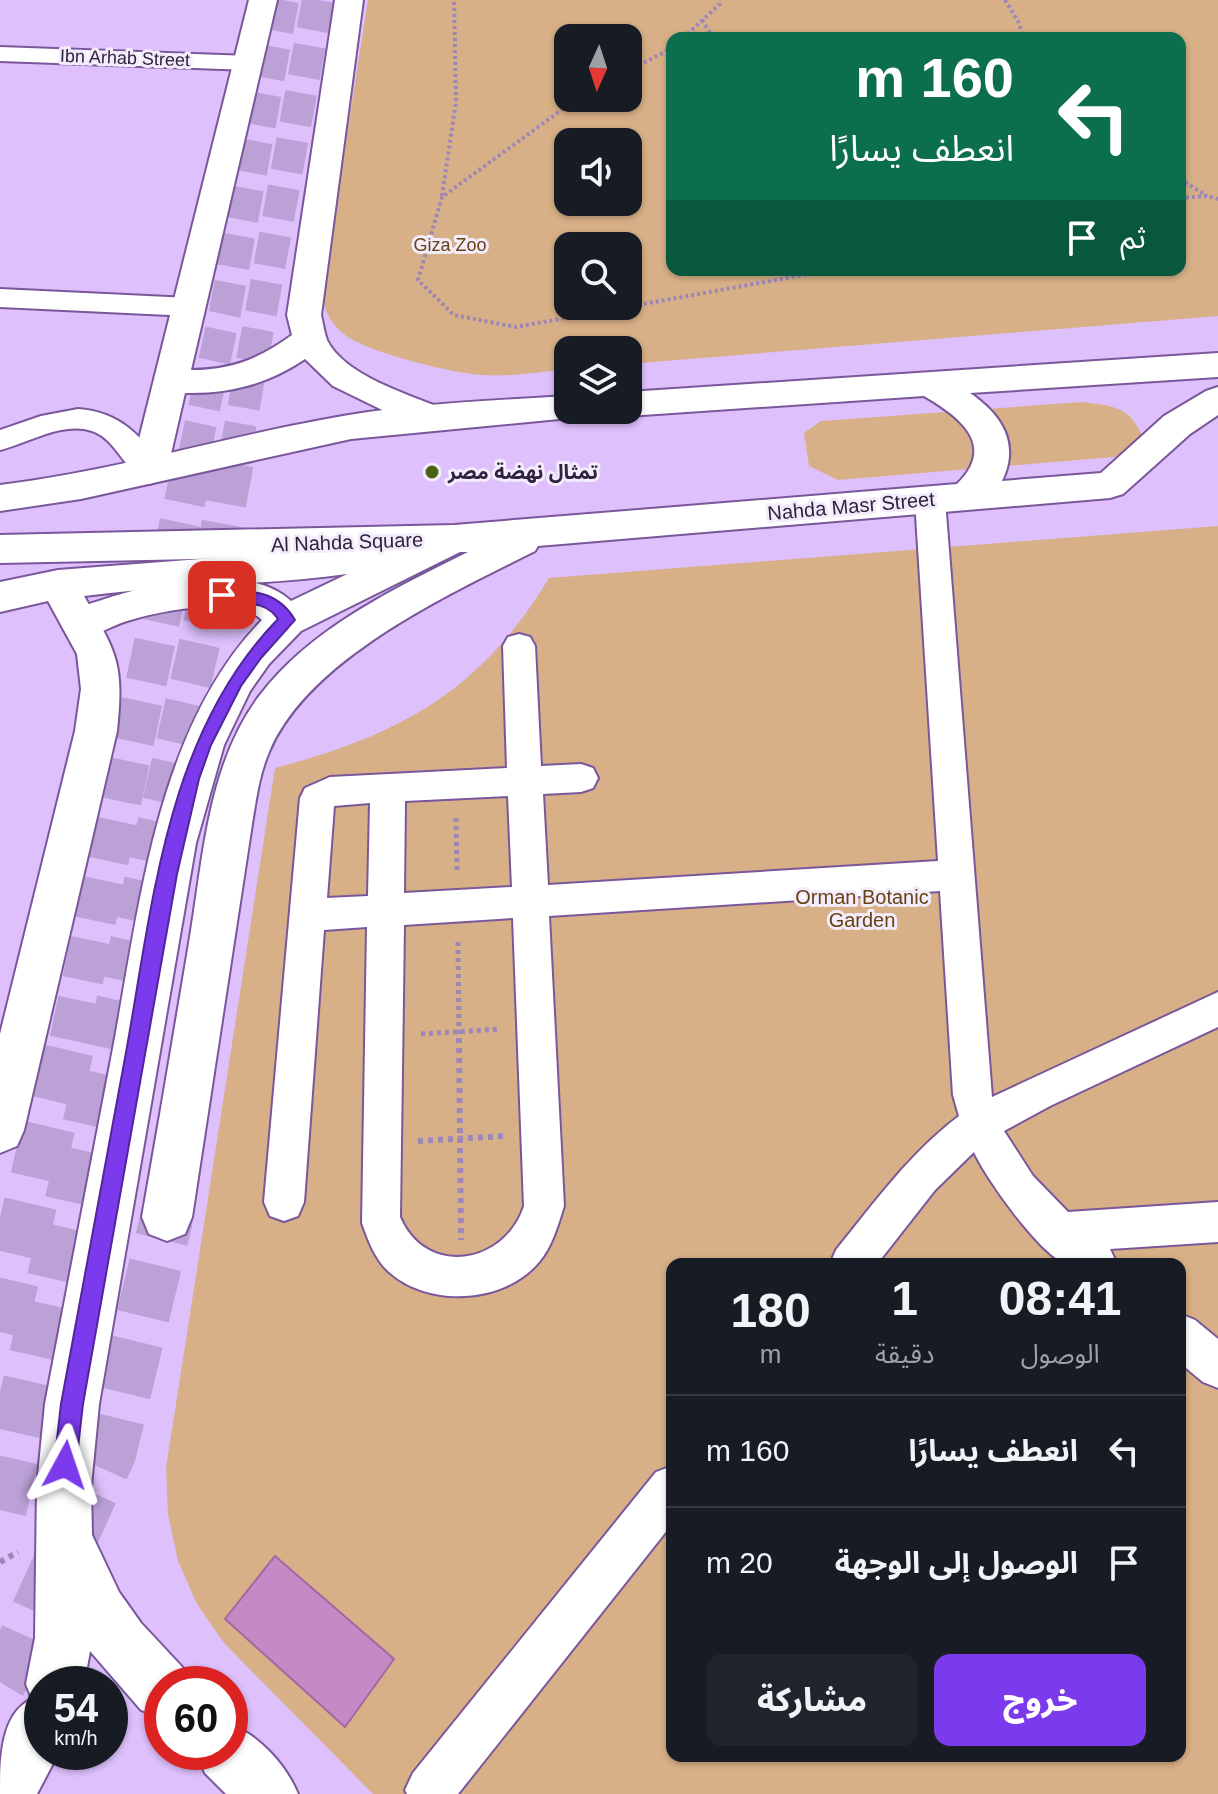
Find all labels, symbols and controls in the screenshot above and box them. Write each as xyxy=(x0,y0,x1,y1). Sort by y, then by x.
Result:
north arrow xyxy=(554,24,642,112)
map controls xyxy=(554,24,642,424)
street label: Ibn Arhab Street xyxy=(60,46,190,70)
text: 160 m xyxy=(855,46,1014,109)
icon: left xyxy=(1042,64,1146,168)
button: sound xyxy=(554,128,642,216)
text: انعطف يسارًا xyxy=(829,128,1014,169)
icon: arrive xyxy=(1060,216,1104,260)
text: ثم xyxy=(1120,221,1146,254)
button: search xyxy=(554,232,642,320)
park label: Giza Zoo xyxy=(413,235,487,255)
button: layers xyxy=(554,336,642,424)
place label: تمثال نهضة مصر xyxy=(447,461,598,484)
marker: تمثال نهضة مصر xyxy=(423,463,441,481)
street label: Nahda Masr Street xyxy=(766,488,936,524)
street label: Al Nahda Square xyxy=(270,528,424,556)
pin xyxy=(188,561,256,629)
icon: arrive xyxy=(200,573,244,617)
park label: Orman Botanic Garden xyxy=(795,886,929,931)
text: 1 xyxy=(891,1272,918,1325)
text: 08:41 xyxy=(999,1272,1122,1325)
text: 180 xyxy=(731,1284,811,1337)
text: m xyxy=(760,1339,781,1369)
text: دقيقة xyxy=(875,1339,934,1369)
text: الوصول xyxy=(1021,1339,1100,1369)
position arrow xyxy=(23,1423,107,1507)
icon: left xyxy=(1102,1429,1146,1473)
text: 160 m xyxy=(706,1434,789,1467)
text: انعطف يسارًا xyxy=(909,1434,1078,1467)
icon: arrive xyxy=(1102,1541,1146,1585)
text: 20 m xyxy=(706,1546,773,1579)
text: الوصول إلى الوجهة xyxy=(835,1546,1078,1579)
button: مشاركة xyxy=(706,1654,918,1746)
button: خروج xyxy=(934,1654,1146,1746)
speed limit sign: 60 xyxy=(144,1666,248,1770)
text: 54 xyxy=(54,1686,98,1730)
text: km/h xyxy=(54,1727,98,1749)

